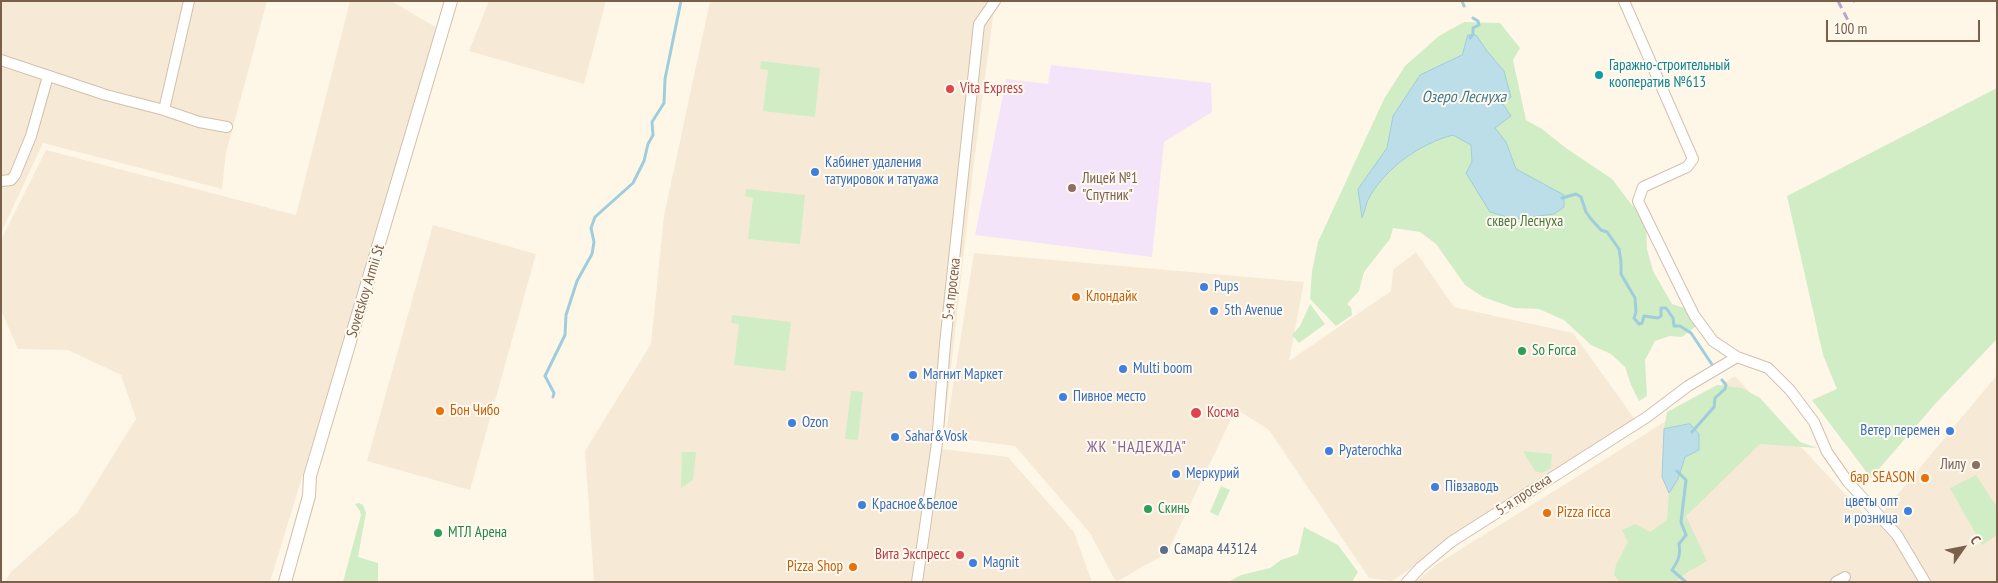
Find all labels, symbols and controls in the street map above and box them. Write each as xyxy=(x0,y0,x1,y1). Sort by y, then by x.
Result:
scale bar xyxy=(1828,10,1982,42)
text: 100 m xyxy=(1834,19,1867,38)
place label: Гаражно-строительный кооператив №613 xyxy=(1609,57,1730,92)
marker: Гаражно-строительный кооператив №613 xyxy=(1593,69,1605,81)
place label: Vita Express xyxy=(960,80,1023,98)
marker: Vita Express xyxy=(944,83,956,95)
water label: Озеро Леснуха xyxy=(1422,87,1506,107)
place label: Кабинет удаления татуировок и татуажа xyxy=(825,154,938,189)
marker: Кабинет удаления татуировок и татуажа xyxy=(809,166,821,178)
place label: Лицей №1 "Спутник" xyxy=(1082,170,1138,205)
marker: Лицей №1 "Спутник" xyxy=(1066,182,1078,194)
park label: сквер Леснуха xyxy=(1487,213,1563,231)
street label: Sovetskoy Armii St xyxy=(343,242,389,340)
street label: 5-я просека xyxy=(939,257,965,321)
place label: Pups xyxy=(1214,278,1238,296)
marker: Pups xyxy=(1198,281,1210,293)
place label: Клондайк xyxy=(1086,288,1137,306)
marker: Клондайк xyxy=(1070,291,1082,303)
place label: 5th Avenue xyxy=(1224,302,1283,320)
marker: 5th Avenue xyxy=(1208,305,1220,317)
place label: So Forca xyxy=(1532,342,1576,360)
marker: So Forca xyxy=(1516,345,1528,357)
place label: Multi boom xyxy=(1133,360,1192,378)
marker: Multi boom xyxy=(1117,363,1129,375)
place label: Магнит Маркет xyxy=(923,366,1003,384)
marker: Магнит Маркет xyxy=(907,369,919,381)
place label: Пивное место xyxy=(1073,388,1146,406)
marker: Пивное место xyxy=(1057,391,1069,403)
place label: Бон Чибо xyxy=(450,402,500,420)
place label: Косма xyxy=(1207,404,1239,422)
marker: Бон Чибо xyxy=(434,405,446,417)
marker: Косма xyxy=(1189,406,1203,420)
place label: Ozon xyxy=(802,414,828,432)
marker: Ozon xyxy=(786,417,798,429)
place label: Ветер перемен xyxy=(1860,422,1940,440)
marker: Ветер перемен xyxy=(1944,425,1956,437)
place label: Sahar&Vosk xyxy=(905,428,968,446)
marker: Sahar&Vosk xyxy=(889,431,901,443)
district label: ЖК "НАДЕЖДА" xyxy=(1086,437,1188,457)
place label: Pyaterochka xyxy=(1339,442,1402,460)
marker: Pyaterochka xyxy=(1323,445,1335,457)
place label: Лилу xyxy=(1940,456,1966,474)
marker: Лилу xyxy=(1970,459,1982,471)
place label: Меркурий xyxy=(1186,465,1239,483)
marker: Меркурий xyxy=(1170,468,1182,480)
place label: бар SEASON xyxy=(1850,469,1915,487)
street label: 5-я просека xyxy=(1493,470,1555,520)
marker: бар SEASON xyxy=(1919,472,1931,484)
place label: Пiвзаводъ xyxy=(1445,478,1499,496)
marker: Пiвзаводъ xyxy=(1429,481,1441,493)
place label: цветы опт и розница xyxy=(1844,493,1898,528)
place label: Красное&Белое xyxy=(872,496,958,514)
marker: Красное&Белое xyxy=(856,499,868,511)
place label: Скинь xyxy=(1158,500,1189,518)
marker: Скинь xyxy=(1142,503,1154,515)
place label: Pizza ricca xyxy=(1557,504,1611,522)
marker: цветы опт и розница xyxy=(1902,505,1914,517)
marker: Pizza ricca xyxy=(1541,507,1553,519)
north arrow xyxy=(1938,523,1988,573)
place label: МТЛ Арена xyxy=(448,524,507,542)
marker: МТЛ Арена xyxy=(432,527,444,539)
text: С xyxy=(1966,532,1985,547)
place label: Самара 443124 xyxy=(1174,541,1257,559)
marker: Самара 443124 xyxy=(1158,544,1170,556)
place label: Вита Экспресс xyxy=(875,546,950,564)
marker: Вита Экспресс xyxy=(954,549,966,561)
place label: Magnit xyxy=(983,554,1019,572)
marker: Magnit xyxy=(967,557,979,569)
place label: Pizza Shop xyxy=(787,558,843,576)
marker: Pizza Shop xyxy=(847,561,859,573)

